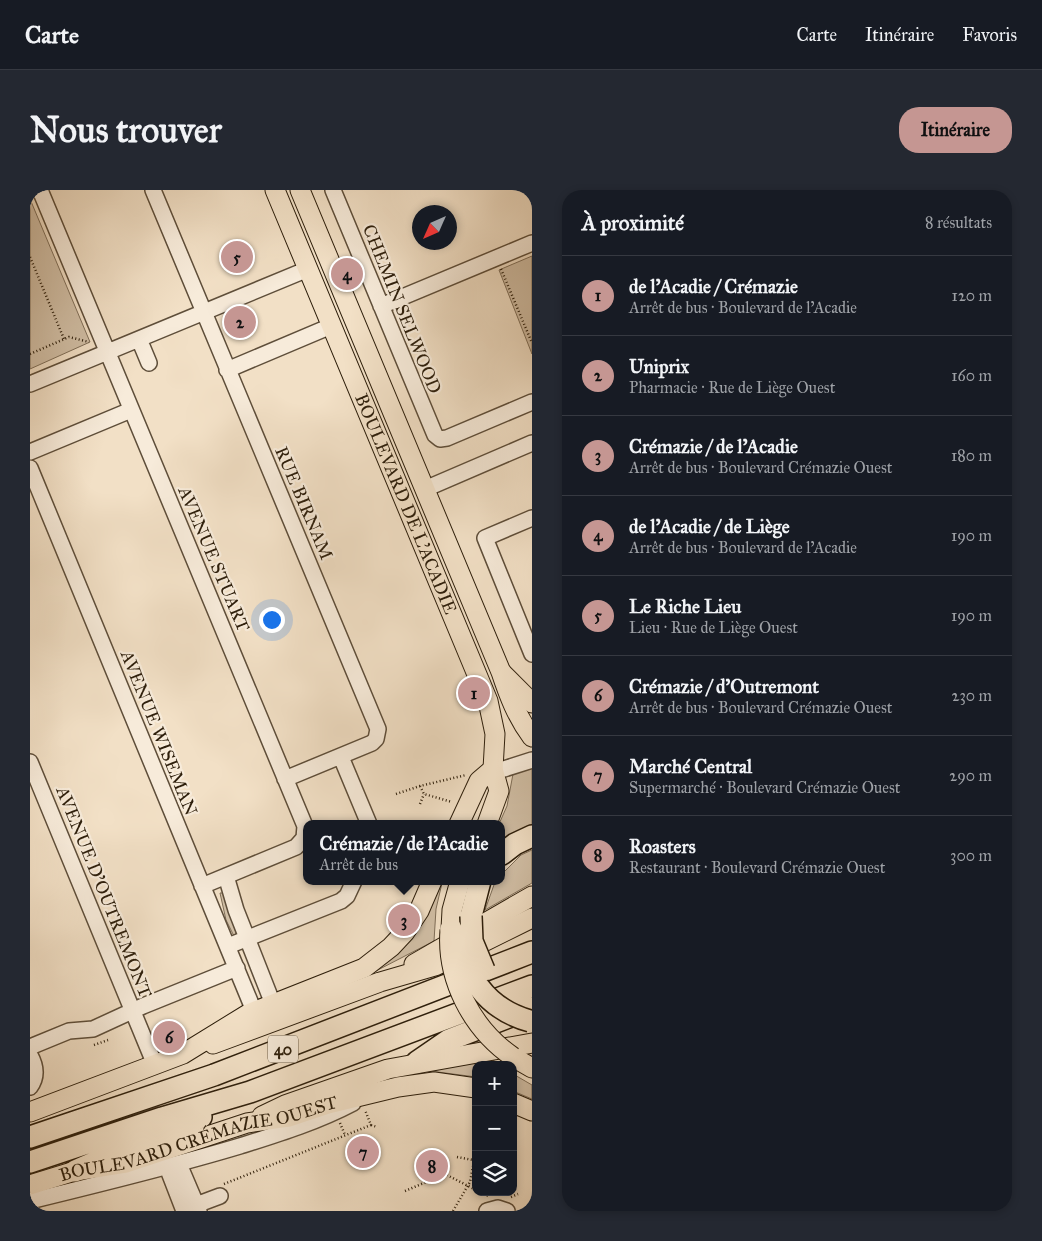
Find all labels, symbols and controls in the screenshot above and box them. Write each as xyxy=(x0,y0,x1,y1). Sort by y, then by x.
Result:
text: Carte xyxy=(25,20,79,50)
text: Carte xyxy=(797,24,837,46)
text: Itinéraire xyxy=(865,24,934,46)
text: Favoris xyxy=(962,24,1017,46)
button: Itinéraire xyxy=(899,107,1012,153)
text: Nous trouver xyxy=(30,109,222,152)
north arrow xyxy=(412,205,457,250)
text: À proximité xyxy=(582,210,684,236)
text: 8 résultats xyxy=(925,213,992,232)
street label: CHEMIN SELWOOD xyxy=(358,221,446,397)
pin: 5 xyxy=(221,238,253,276)
pin: 4 xyxy=(331,255,363,293)
text: de l'Acadie / Crémazie xyxy=(629,275,798,298)
text: 1 xyxy=(595,286,601,305)
text: 120 m xyxy=(952,286,992,305)
text: Arrêt de bus · Boulevard de l'Acadie xyxy=(629,298,857,317)
pin: 2 xyxy=(224,303,256,341)
text: Uniprix xyxy=(629,355,689,378)
text: 2 xyxy=(594,366,602,385)
text: 160 m xyxy=(951,366,992,385)
text: Pharmacie · Rue de Liège Ouest xyxy=(629,378,835,397)
street label: BOULEVARD DE L'ACADIE xyxy=(350,390,462,618)
text: Crémazie / de l'Acadie xyxy=(629,435,798,458)
street label: RUE BIRNAM xyxy=(270,443,338,563)
text: 3 xyxy=(595,446,601,465)
text: 180 m xyxy=(951,446,992,465)
text: Arrêt de bus · Boulevard Crémazie Ouest xyxy=(629,458,892,477)
street label: AVENUE STUART xyxy=(173,482,255,635)
text: de l'Acadie / de Liège xyxy=(629,515,790,538)
text: 4 xyxy=(594,526,602,545)
text: 190 m xyxy=(951,526,992,545)
text: Arrêt de bus · Boulevard de l'Acadie xyxy=(629,538,857,557)
text: Le Riche Lieu xyxy=(629,595,741,618)
text: 5 xyxy=(594,606,602,625)
text: 190 m xyxy=(951,606,992,625)
your location xyxy=(259,607,285,633)
text: Lieu · Rue de Liège Ouest xyxy=(629,618,798,637)
street label: AVENUE WISEMAN xyxy=(115,646,202,819)
pin: 1 xyxy=(458,674,490,712)
text: Crémazie / d'Outremont xyxy=(629,675,819,698)
text: 6 xyxy=(594,686,602,705)
text: 230 m xyxy=(952,686,992,705)
text: Arrêt de bus · Boulevard Crémazie Ouest xyxy=(629,698,892,717)
text: Marché Central xyxy=(629,755,752,778)
text: 7 xyxy=(594,766,602,785)
text: 290 m xyxy=(949,766,992,785)
text: Supermarché · Boulevard Crémazie Ouest xyxy=(629,778,901,797)
street label: AVENUE D'OUTREMONT xyxy=(51,782,157,1001)
popup xyxy=(303,820,505,885)
text: Crémazie / de l'Acadie xyxy=(320,832,488,855)
text: Roasters xyxy=(629,835,696,858)
text: 8 xyxy=(594,846,602,865)
text: 300 m xyxy=(950,846,992,865)
text: Arrêt de bus xyxy=(320,855,398,874)
text: Restaurant · Boulevard Crémazie Ouest xyxy=(629,858,885,877)
pin: 3 xyxy=(388,901,420,939)
pin: 6 xyxy=(153,1018,185,1056)
road number: 40 xyxy=(268,1036,298,1062)
map controls xyxy=(472,1061,517,1196)
button: + xyxy=(472,1061,517,1106)
street label: BOULEVARD CRÉMAZIE OUEST xyxy=(56,1091,339,1186)
button: − xyxy=(472,1106,517,1151)
pin: 7 xyxy=(347,1133,379,1171)
pin: 8 xyxy=(416,1147,448,1185)
button: layers xyxy=(472,1151,517,1196)

